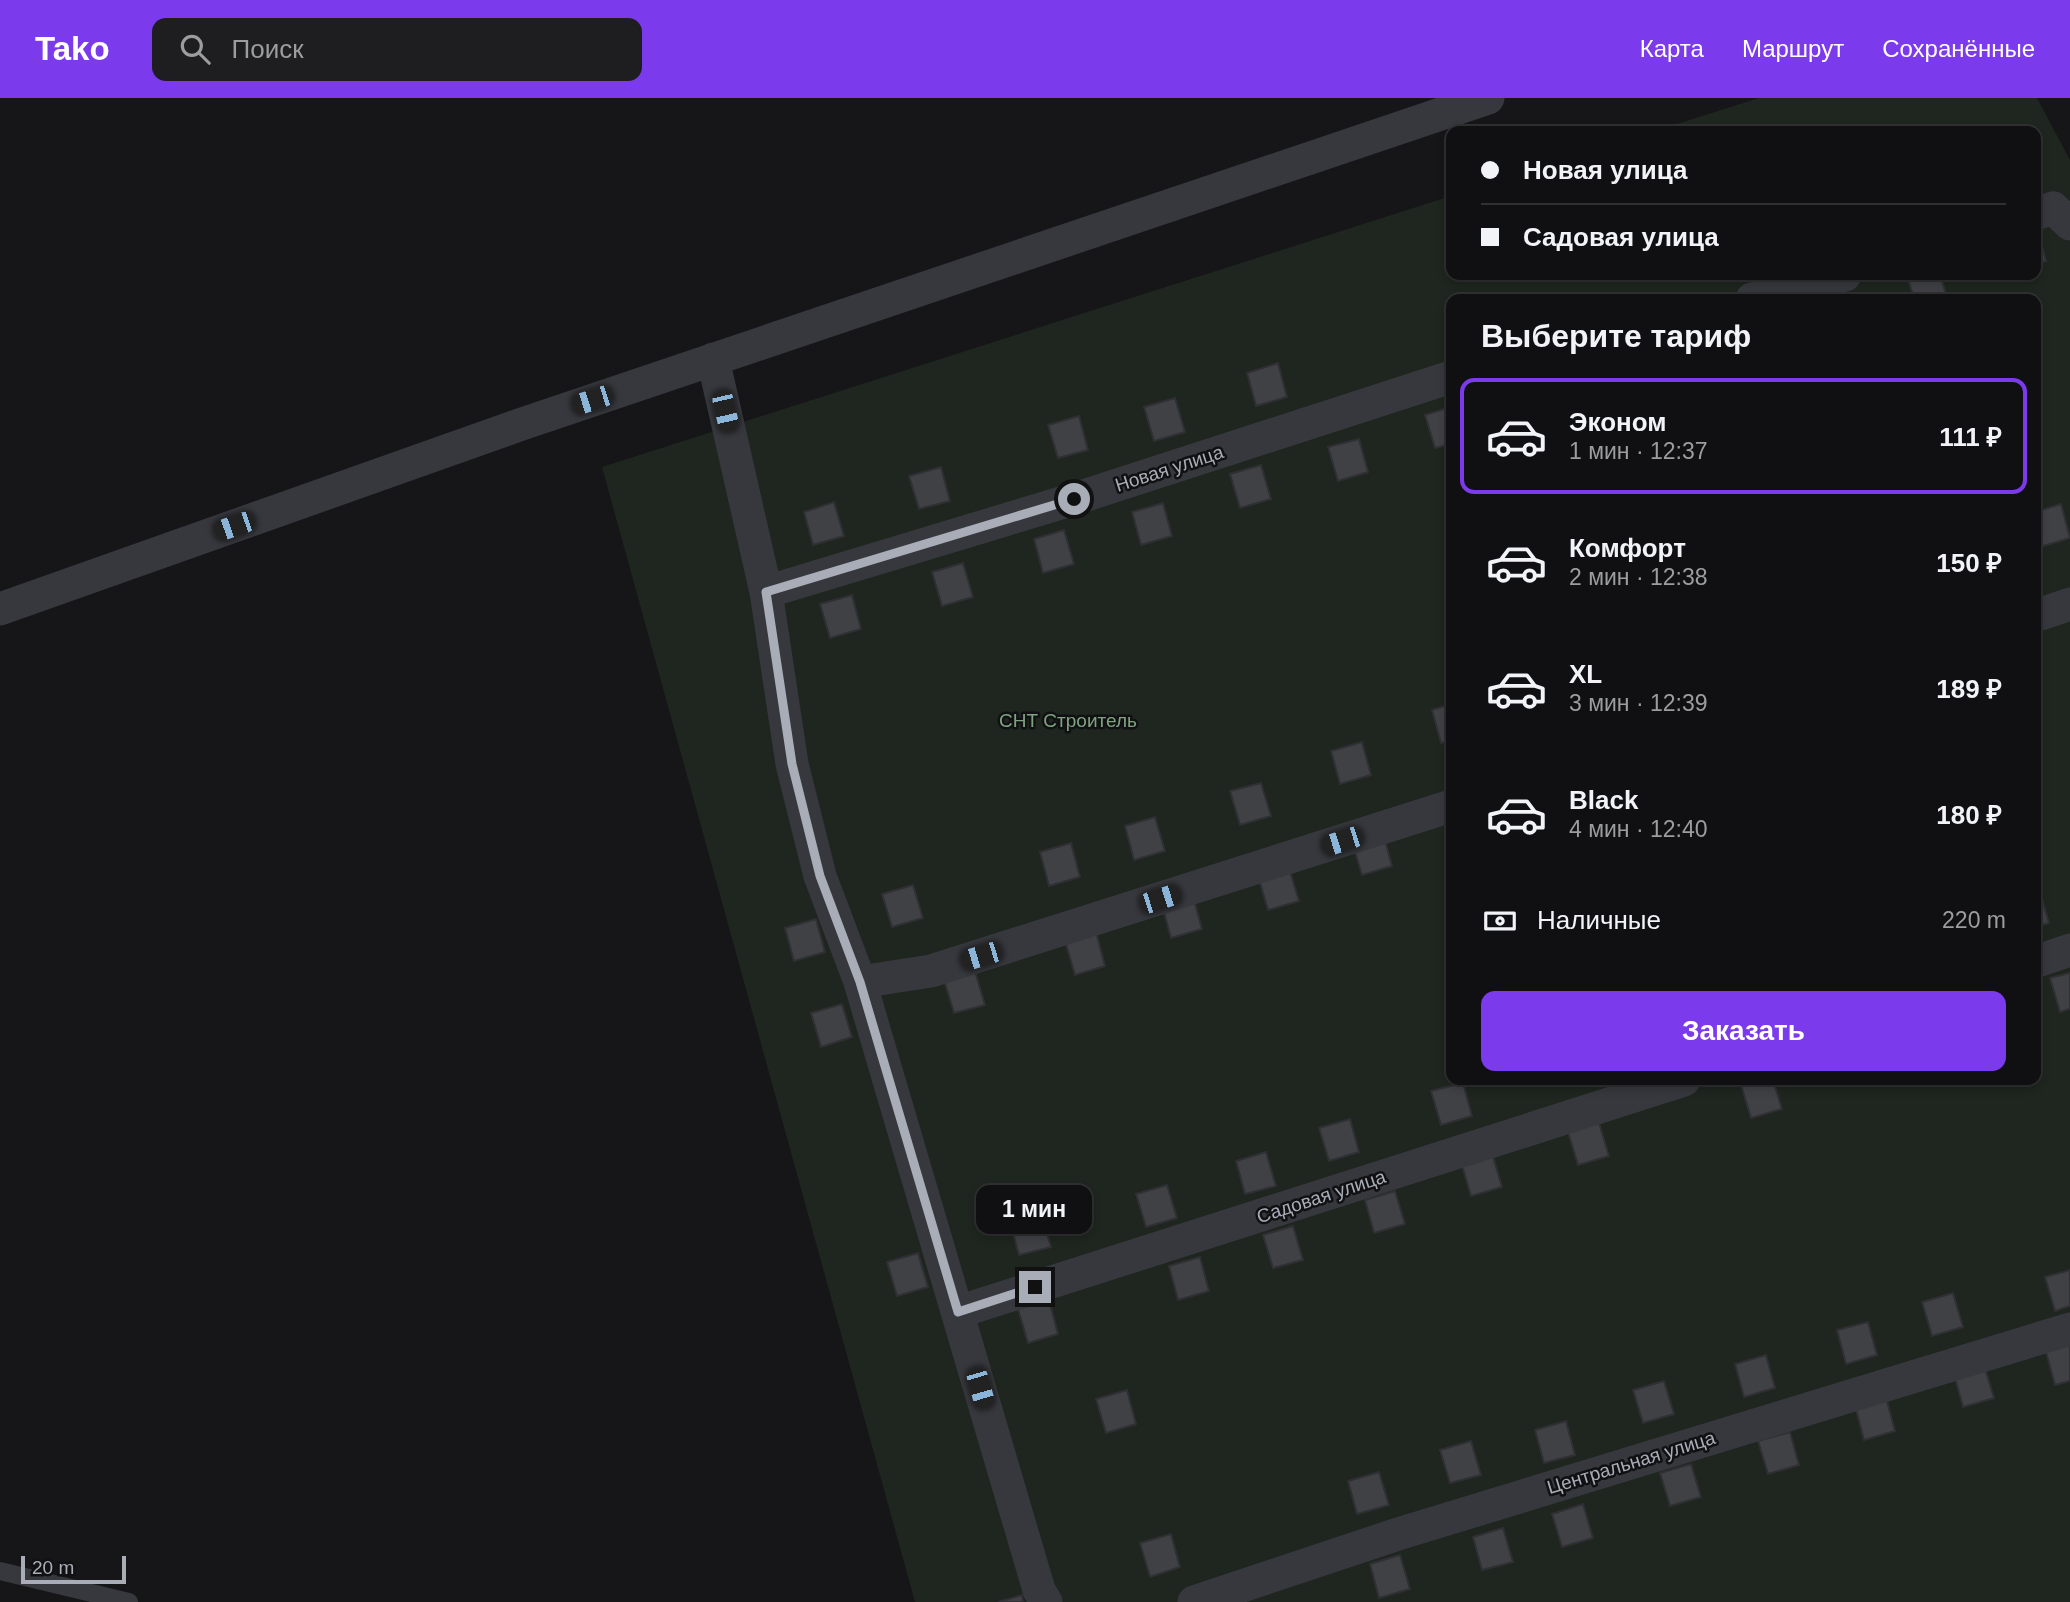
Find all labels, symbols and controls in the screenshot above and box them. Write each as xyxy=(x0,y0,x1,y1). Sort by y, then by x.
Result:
search box xyxy=(152,18,642,81)
text: Tako xyxy=(35,30,110,67)
icon: search xyxy=(176,30,214,68)
text: Поиск xyxy=(232,34,304,64)
text: Карта xyxy=(1640,35,1704,62)
text: Маршрут xyxy=(1742,35,1844,62)
text: Сохранённые xyxy=(1882,35,2035,62)
text: Новая улица xyxy=(1523,155,1688,185)
text: Садовая улица xyxy=(1523,222,1719,252)
text: Выберите тариф xyxy=(1481,318,1751,354)
car xyxy=(569,384,616,416)
car xyxy=(711,388,740,434)
icon: car xyxy=(1485,405,1548,468)
text: Эконом xyxy=(1569,407,1667,437)
text: 111 ₽ xyxy=(1939,422,2002,452)
text: 1 мин · 12:37 xyxy=(1569,438,1708,464)
street label: Новая улица xyxy=(1112,441,1226,496)
route start xyxy=(1058,483,1090,515)
car xyxy=(211,509,258,543)
icon: car xyxy=(1485,531,1548,594)
text: Комфорт xyxy=(1569,533,1686,563)
text: 150 ₽ xyxy=(1936,548,2002,578)
text: 2 мин · 12:38 xyxy=(1569,564,1708,590)
icon: car xyxy=(1485,657,1548,720)
text: XL xyxy=(1569,659,1602,689)
text: 189 ₽ xyxy=(1936,674,2002,704)
text: 3 мин · 12:39 xyxy=(1569,690,1708,716)
park label: СНТ Строитель xyxy=(999,710,1137,731)
icon: car xyxy=(1485,783,1548,846)
text: Black xyxy=(1569,785,1638,815)
text: 180 ₽ xyxy=(1936,800,2002,830)
text: 4 мин · 12:40 xyxy=(1569,816,1708,842)
car xyxy=(1319,825,1366,857)
car xyxy=(1137,883,1184,915)
icon: cash xyxy=(1481,902,1519,940)
text: Наличные xyxy=(1537,905,1661,935)
text: 220 m xyxy=(1942,907,2006,933)
car xyxy=(958,940,1005,972)
button: Заказать xyxy=(1481,991,2006,1071)
street label: Садовая улица xyxy=(1254,1166,1389,1227)
callout: 1 мин xyxy=(977,1186,1093,1234)
text: 1 мин xyxy=(1002,1196,1066,1222)
route end xyxy=(1019,1271,1051,1303)
car xyxy=(965,1365,996,1411)
street label: Центральная улица xyxy=(1544,1427,1718,1498)
scale bar xyxy=(21,1553,126,1585)
text: 20 m xyxy=(32,1557,74,1578)

